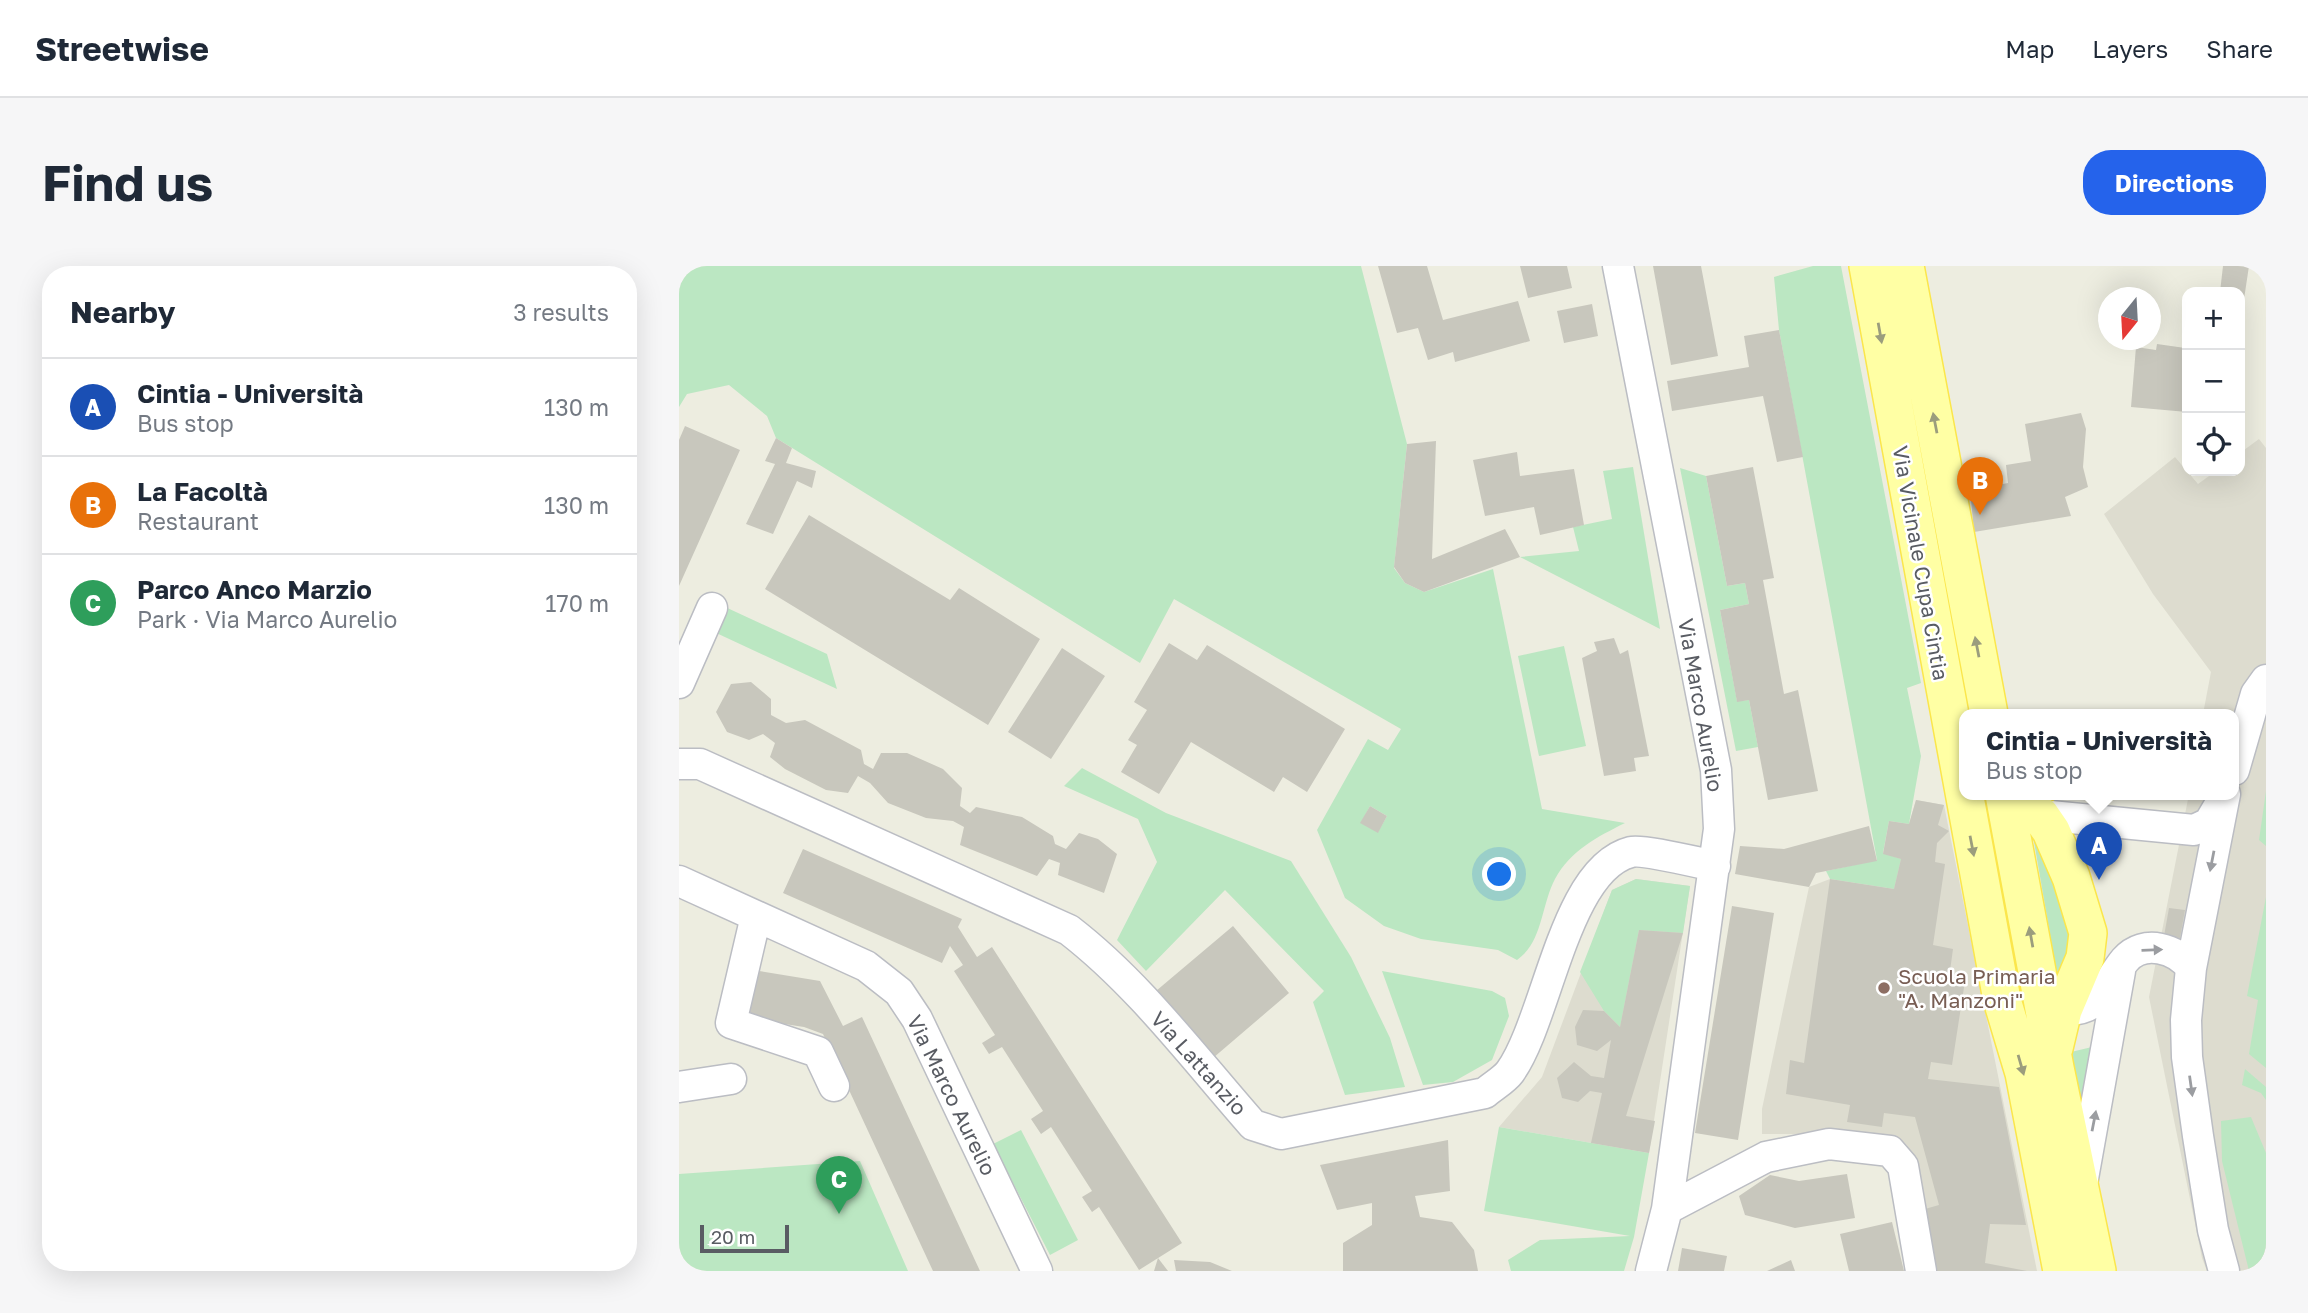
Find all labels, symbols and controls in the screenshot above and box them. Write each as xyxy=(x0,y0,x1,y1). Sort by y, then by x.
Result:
text: Streetwise xyxy=(35,29,209,68)
text: Map xyxy=(2005,34,2054,63)
text: Layers xyxy=(2092,34,2168,63)
text: Share xyxy=(2206,34,2273,63)
button: Directions xyxy=(2083,150,2266,215)
text: Find us xyxy=(42,153,213,212)
north arrow xyxy=(2098,287,2161,350)
map controls xyxy=(2182,287,2245,476)
button: + xyxy=(2182,287,2245,350)
text: Nearby xyxy=(70,294,175,330)
text: 3 results xyxy=(513,298,609,326)
one-way arrow xyxy=(1875,322,1886,344)
button: − xyxy=(2182,350,2245,413)
text: Cintia - Università xyxy=(137,378,363,409)
text: A xyxy=(85,393,101,421)
text: 130 m xyxy=(544,393,609,421)
text: Bus stop xyxy=(137,409,234,437)
one-way arrow xyxy=(1929,412,1940,434)
button: locate xyxy=(2182,413,2245,476)
street label: Via Vicinale Cupa Cintia xyxy=(1888,444,1954,682)
pin: B xyxy=(1957,457,2003,515)
text: La Facoltà xyxy=(137,476,268,507)
text: B xyxy=(85,491,101,519)
text: 130 m xyxy=(544,491,609,519)
text: Restaurant xyxy=(137,507,259,535)
text: Parco Anco Marzio xyxy=(137,574,372,605)
text: C xyxy=(85,589,101,617)
text: 170 m xyxy=(545,589,609,617)
text: Park · Via Marco Aurelio xyxy=(137,605,397,633)
street label: Via Marco Aurelio xyxy=(1673,616,1729,794)
one-way arrow xyxy=(1971,636,1982,658)
popup xyxy=(1959,709,2239,800)
text: Cintia - Università xyxy=(1986,725,2212,756)
text: Bus stop xyxy=(1986,756,2082,784)
pin: A xyxy=(2076,822,2122,880)
one-way arrow xyxy=(1967,835,1978,857)
one-way arrow xyxy=(2206,850,2217,872)
your location xyxy=(1482,857,1516,891)
one-way arrow xyxy=(2025,926,2036,948)
one-way arrow xyxy=(2141,944,2163,956)
place label: Scuola Primaria "A. Manzoni" xyxy=(1898,963,2056,1013)
marker: Scuola Primaria "A. Manzoni" xyxy=(1876,980,1892,996)
street label: Via Lattanzio xyxy=(1146,1006,1252,1120)
street label: Via Marco Aurelio xyxy=(902,1010,1002,1180)
one-way arrow xyxy=(2017,1055,2027,1076)
one-way arrow xyxy=(2185,1075,2196,1097)
one-way arrow xyxy=(2089,1110,2100,1132)
pin: C xyxy=(816,1156,862,1214)
scale bar xyxy=(700,1222,789,1254)
text: 20 m xyxy=(711,1225,755,1248)

